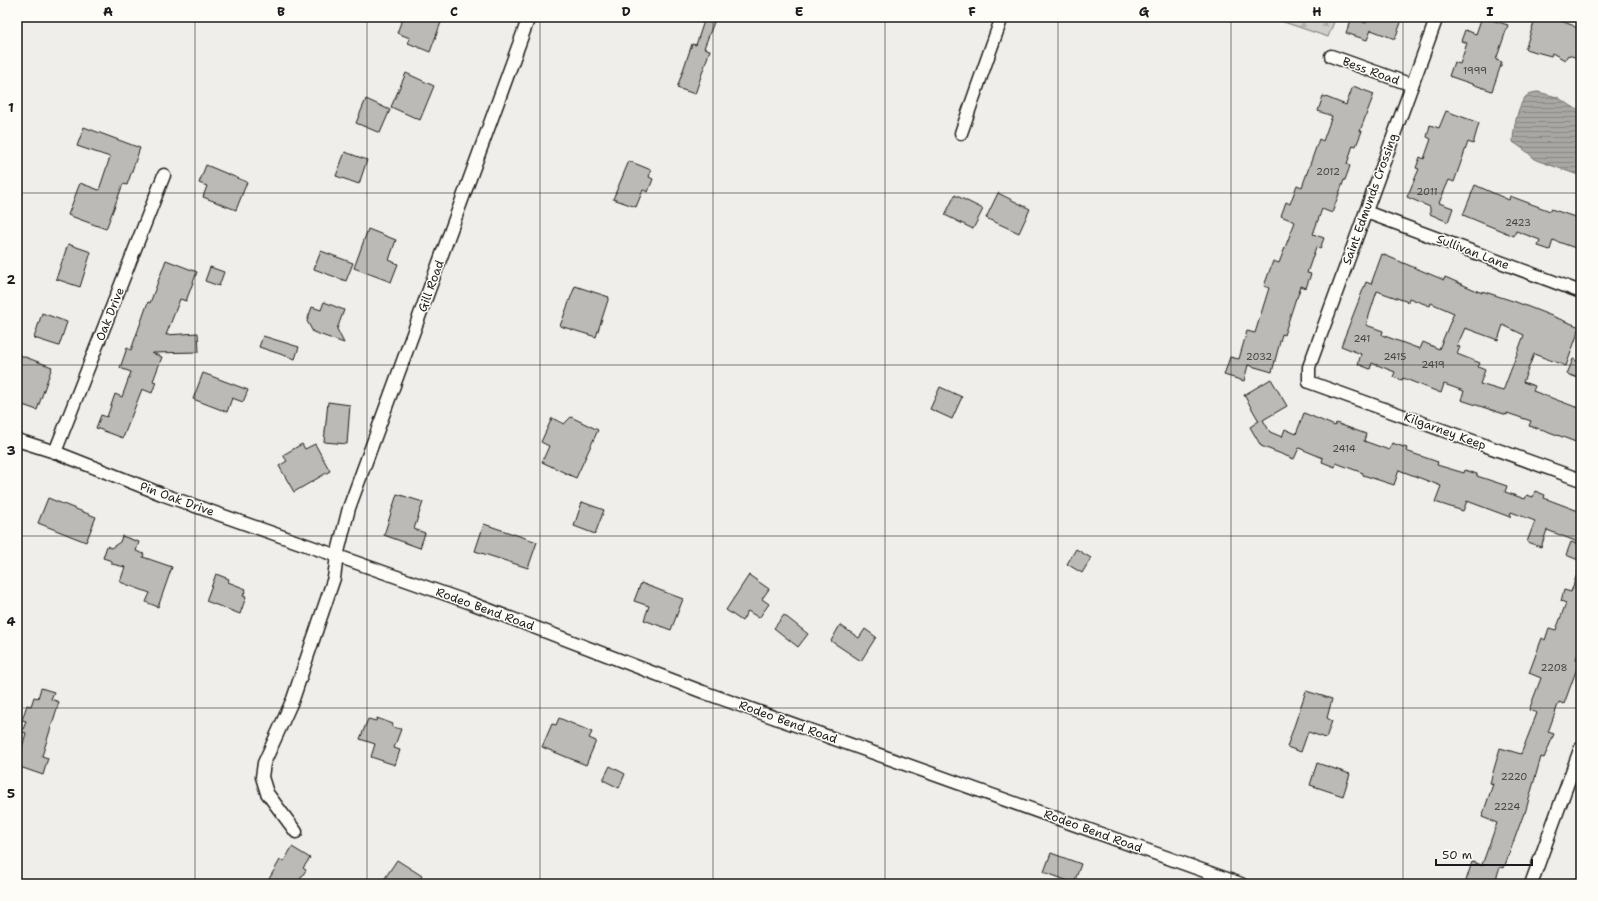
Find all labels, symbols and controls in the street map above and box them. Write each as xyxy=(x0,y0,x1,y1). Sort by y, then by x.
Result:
text: A xyxy=(103,3,113,20)
text: B xyxy=(277,3,285,20)
text: C xyxy=(450,3,458,20)
text: D xyxy=(621,3,631,20)
text: E xyxy=(795,3,804,20)
text: F xyxy=(968,3,976,20)
text: G xyxy=(1139,3,1150,20)
text: H xyxy=(1312,3,1322,20)
text: I xyxy=(1486,3,1494,20)
street label: Bess Road xyxy=(1340,53,1402,89)
house number: 1999 xyxy=(1463,64,1487,77)
text: 1 xyxy=(8,99,14,116)
street label: Saint Edmunds Crossing xyxy=(1339,131,1401,267)
house number: 2012 xyxy=(1316,165,1340,178)
house number: 2011 xyxy=(1416,185,1438,198)
house number: 2423 xyxy=(1505,216,1531,229)
street label: Sullivan Lane xyxy=(1434,231,1512,273)
street label: Gill Road xyxy=(414,258,448,314)
text: 2 xyxy=(6,271,16,288)
street label: Oak Drive xyxy=(92,285,128,343)
house number: 241 xyxy=(1353,332,1371,345)
house number: 2032 xyxy=(1246,350,1272,363)
house number: 2415 xyxy=(1383,350,1407,363)
house number: 2419 xyxy=(1421,358,1445,371)
street label: Kilgarney Keep xyxy=(1402,409,1489,453)
text: 3 xyxy=(6,442,16,459)
house number: 2414 xyxy=(1332,442,1356,455)
street label: Pin Oak Drive xyxy=(138,478,217,520)
street label: Rodeo Bend Road xyxy=(434,584,537,634)
text: 4 xyxy=(6,613,16,630)
house number: 2208 xyxy=(1540,661,1568,674)
street label: Rodeo Bend Road xyxy=(737,697,840,747)
house number: 2220 xyxy=(1501,770,1527,783)
text: 5 xyxy=(7,785,15,802)
house number: 2224 xyxy=(1494,800,1520,813)
street label: Rodeo Bend Road xyxy=(1042,806,1145,856)
scale bar xyxy=(1436,841,1532,867)
text: 50 m xyxy=(1442,847,1472,863)

